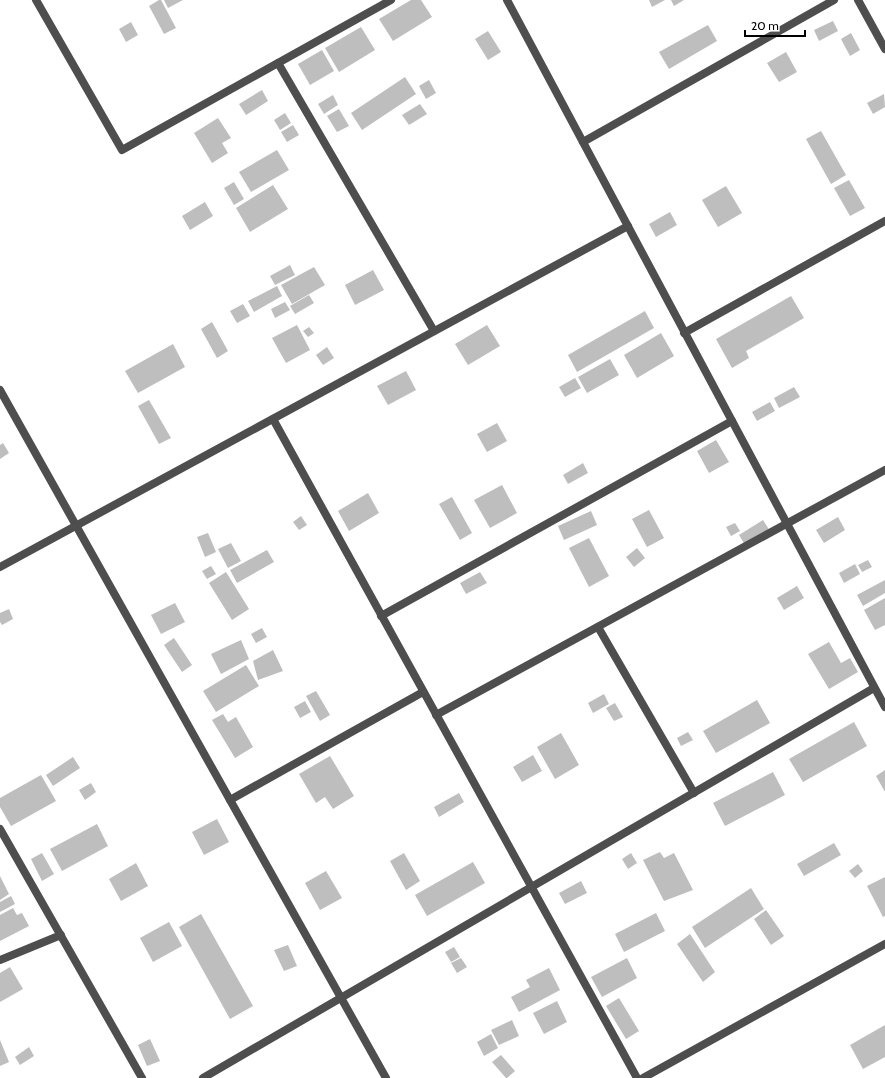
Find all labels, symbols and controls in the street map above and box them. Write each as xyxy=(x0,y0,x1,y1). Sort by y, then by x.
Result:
scale bar xyxy=(745,12,805,38)
text: 20 m xyxy=(751,18,779,33)

